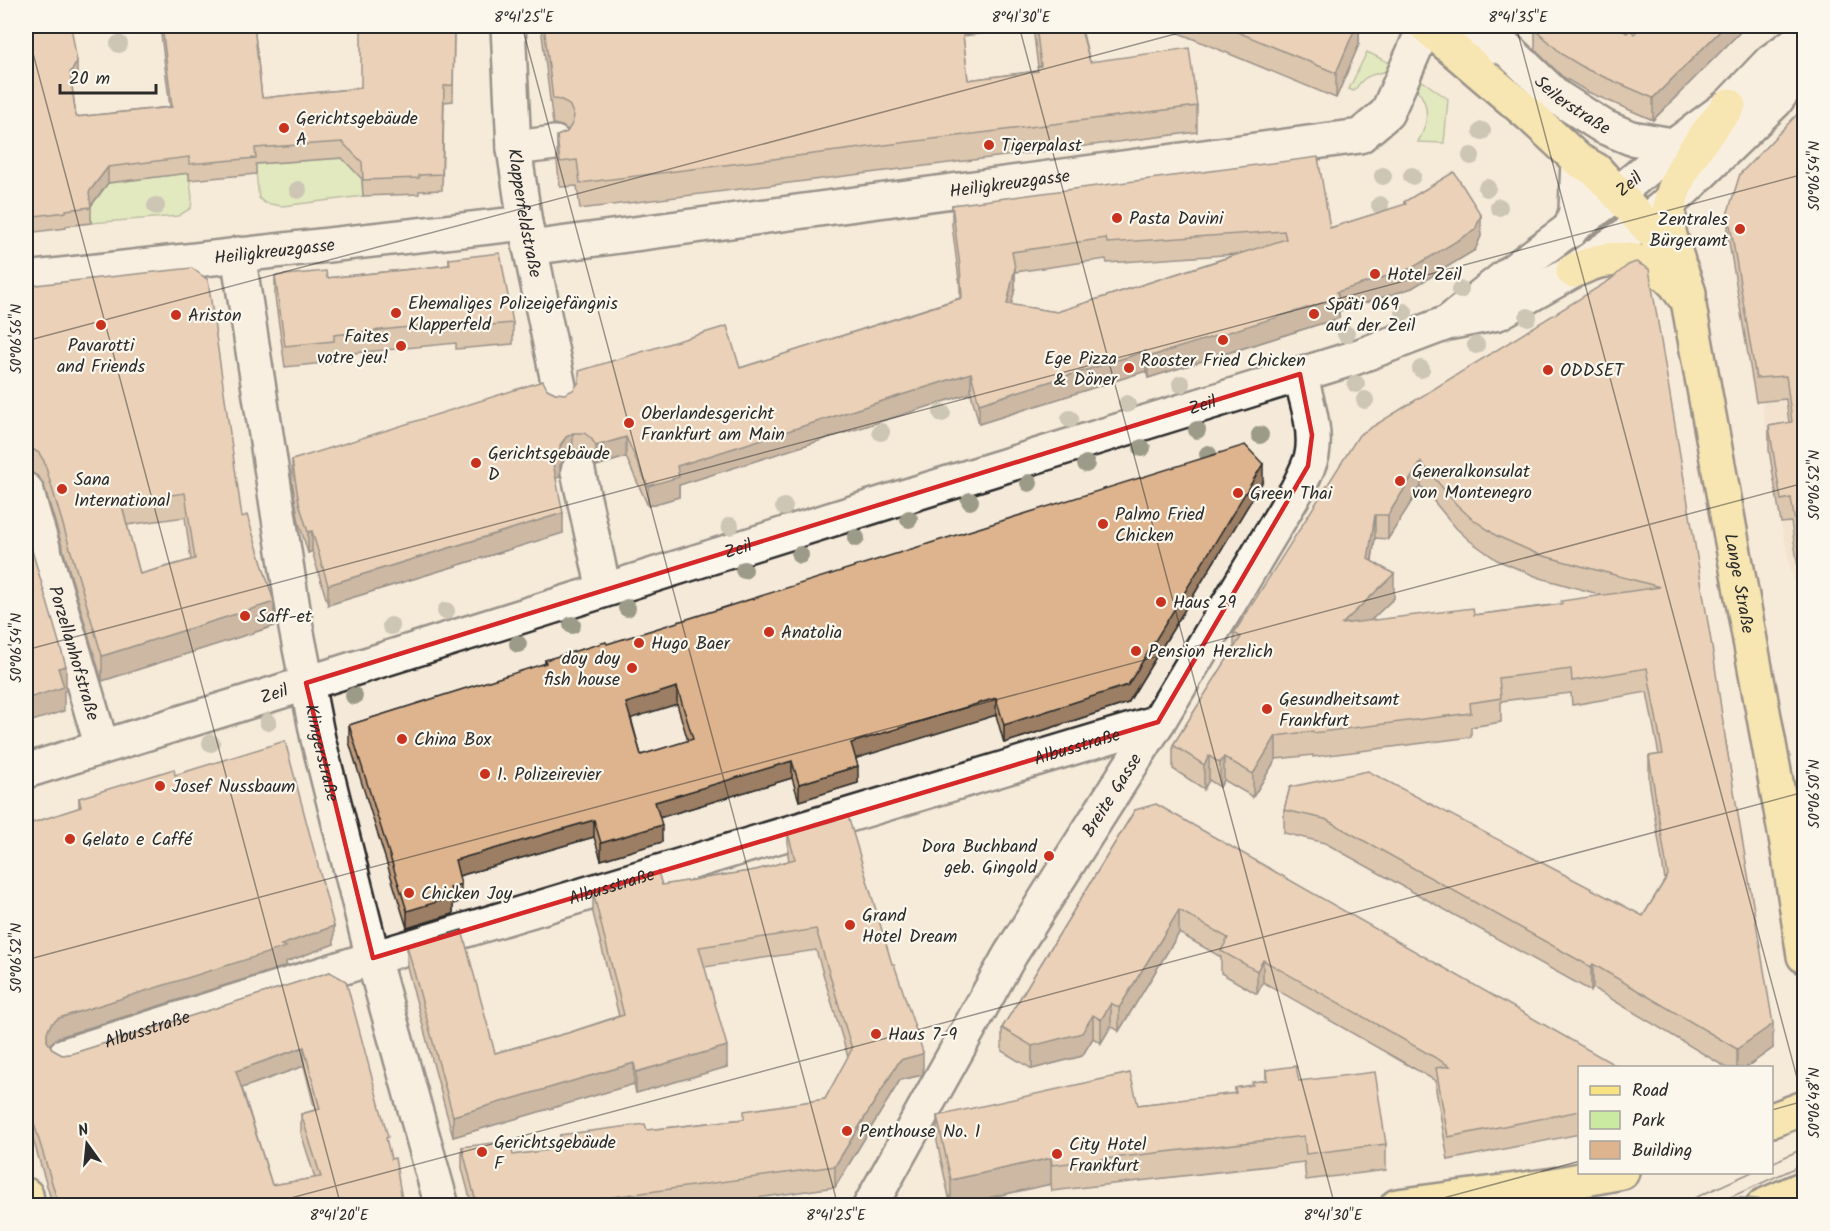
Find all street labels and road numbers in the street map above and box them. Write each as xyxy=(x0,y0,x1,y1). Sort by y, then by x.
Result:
street label: Seilerstraße xyxy=(1527,69,1614,144)
street label: Klapperfeldstraße xyxy=(498,147,549,281)
street label: Heiligkreuzgasse xyxy=(948,162,1072,207)
street label: Zeil xyxy=(1610,165,1650,205)
street label: Heiligkreuzgasse xyxy=(213,231,337,274)
street label: Zeil xyxy=(1185,388,1221,424)
street label: Lange Straße xyxy=(1715,531,1761,636)
street label: Zeil xyxy=(721,532,757,568)
street label: Porzellanhofstraße xyxy=(39,583,106,724)
street label: Zeil xyxy=(257,677,293,713)
street label: Klingerstraße xyxy=(295,702,346,805)
street label: Albusstraße xyxy=(1031,721,1124,774)
street label: Breite Gasse xyxy=(1075,748,1151,844)
street label: Albusstraße xyxy=(565,861,659,914)
street label: Albusstraße xyxy=(101,1003,194,1058)

